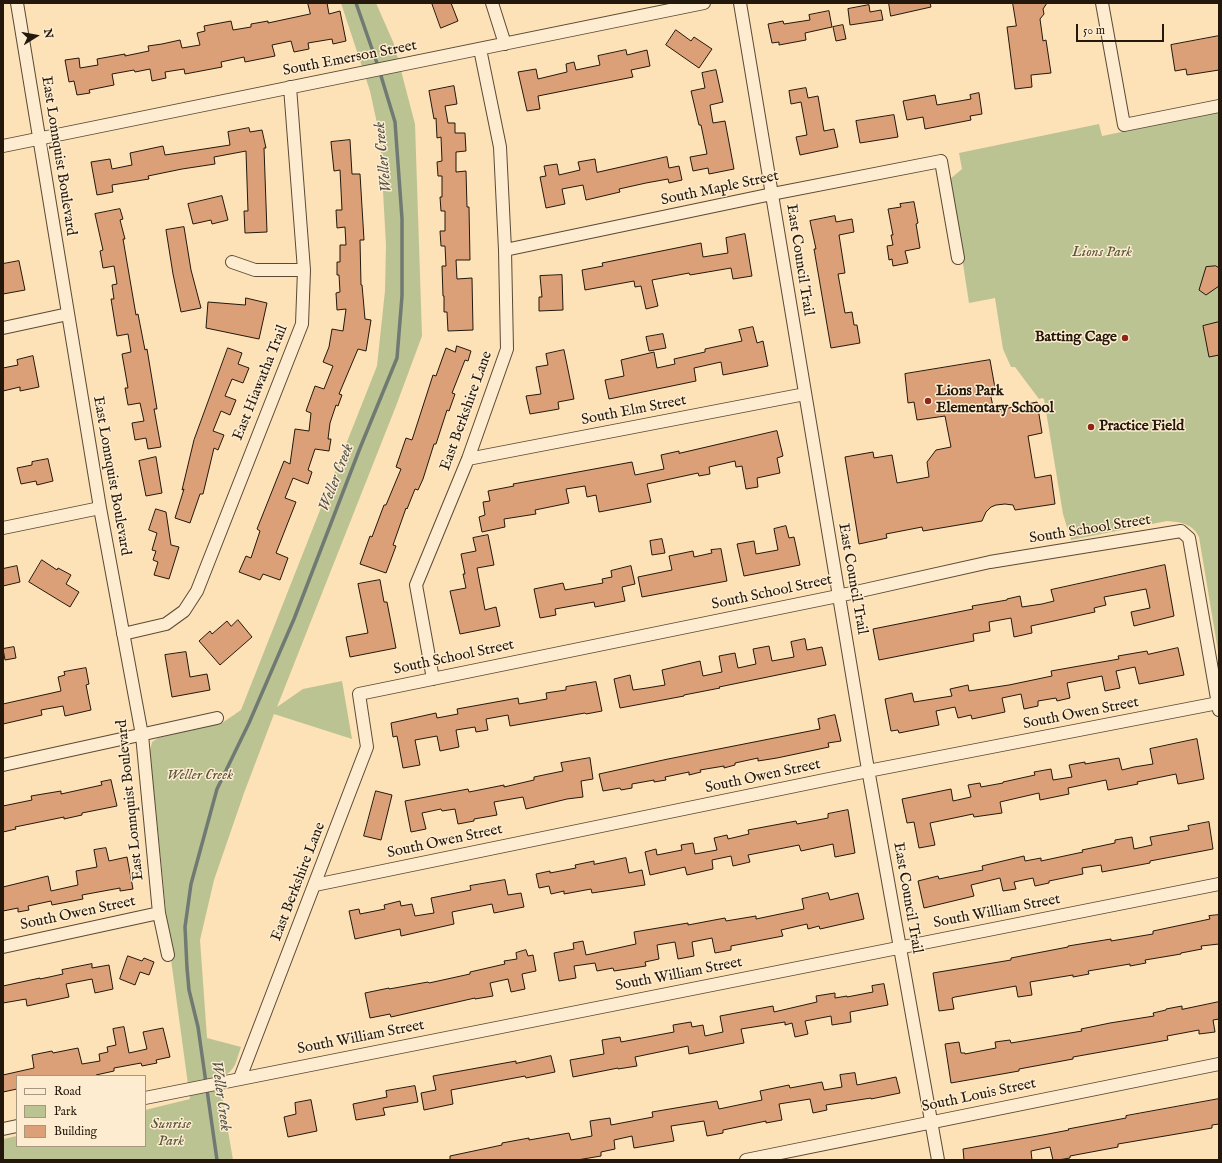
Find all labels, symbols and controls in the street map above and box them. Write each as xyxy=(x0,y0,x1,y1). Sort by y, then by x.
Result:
north arrow xyxy=(16,16,56,56)
scale bar xyxy=(1078,16,1166,42)
text: 50 m xyxy=(1083,23,1105,38)
text: N xyxy=(40,28,56,40)
street label: South Emerson Street xyxy=(282,37,418,81)
street label: East Lonnquist Boulevard xyxy=(36,75,80,237)
water label: Weller Creek xyxy=(371,121,397,193)
street label: South Maple Street xyxy=(659,168,781,210)
street label: East Council Trail xyxy=(781,203,817,317)
park label: Lions Park xyxy=(1072,244,1132,262)
street label: East Hiawatha Trail xyxy=(230,323,292,443)
place label: Batting Cage xyxy=(1035,329,1117,347)
marker: Batting Cage xyxy=(1120,333,1130,343)
street label: East Berkshire Lane xyxy=(437,349,497,473)
place label: Lions Park Elementary School xyxy=(936,383,1054,418)
street label: South Elm Street xyxy=(580,392,688,430)
street label: East Lonnquist Boulevard xyxy=(88,395,134,557)
marker: Lions Park Elementary School xyxy=(923,396,933,406)
place label: Practice Field xyxy=(1099,418,1184,436)
marker: Practice Field xyxy=(1086,422,1096,432)
water label: Weller Creek xyxy=(315,441,359,515)
street label: South School Street xyxy=(1028,512,1152,548)
street label: East Council Trail xyxy=(833,522,871,636)
street label: South School Street xyxy=(710,571,834,615)
street label: South School Street xyxy=(392,636,516,680)
street label: South Owen Street xyxy=(1022,694,1140,734)
street label: East Lonnquist Boulevard xyxy=(114,719,148,881)
street label: South Owen Street xyxy=(704,756,822,798)
park label: Weller Creek xyxy=(167,767,233,785)
street label: East Berkshire Lane xyxy=(268,820,330,944)
street label: South Owen Street xyxy=(386,821,504,863)
street label: East Council Trail xyxy=(888,841,926,955)
street label: South William Street xyxy=(932,891,1062,933)
street label: South Owen Street xyxy=(19,893,137,935)
street label: South William Street xyxy=(614,954,744,996)
street label: South William Street xyxy=(296,1017,426,1059)
water label: Weller Creek xyxy=(206,1060,234,1132)
legend xyxy=(16,1075,146,1147)
street label: South Louis Street xyxy=(920,1075,1038,1117)
text: Road xyxy=(54,1084,81,1099)
text: Park xyxy=(54,1104,77,1119)
park label: Sunrise Park xyxy=(151,1116,191,1151)
text: Building xyxy=(54,1124,97,1139)

